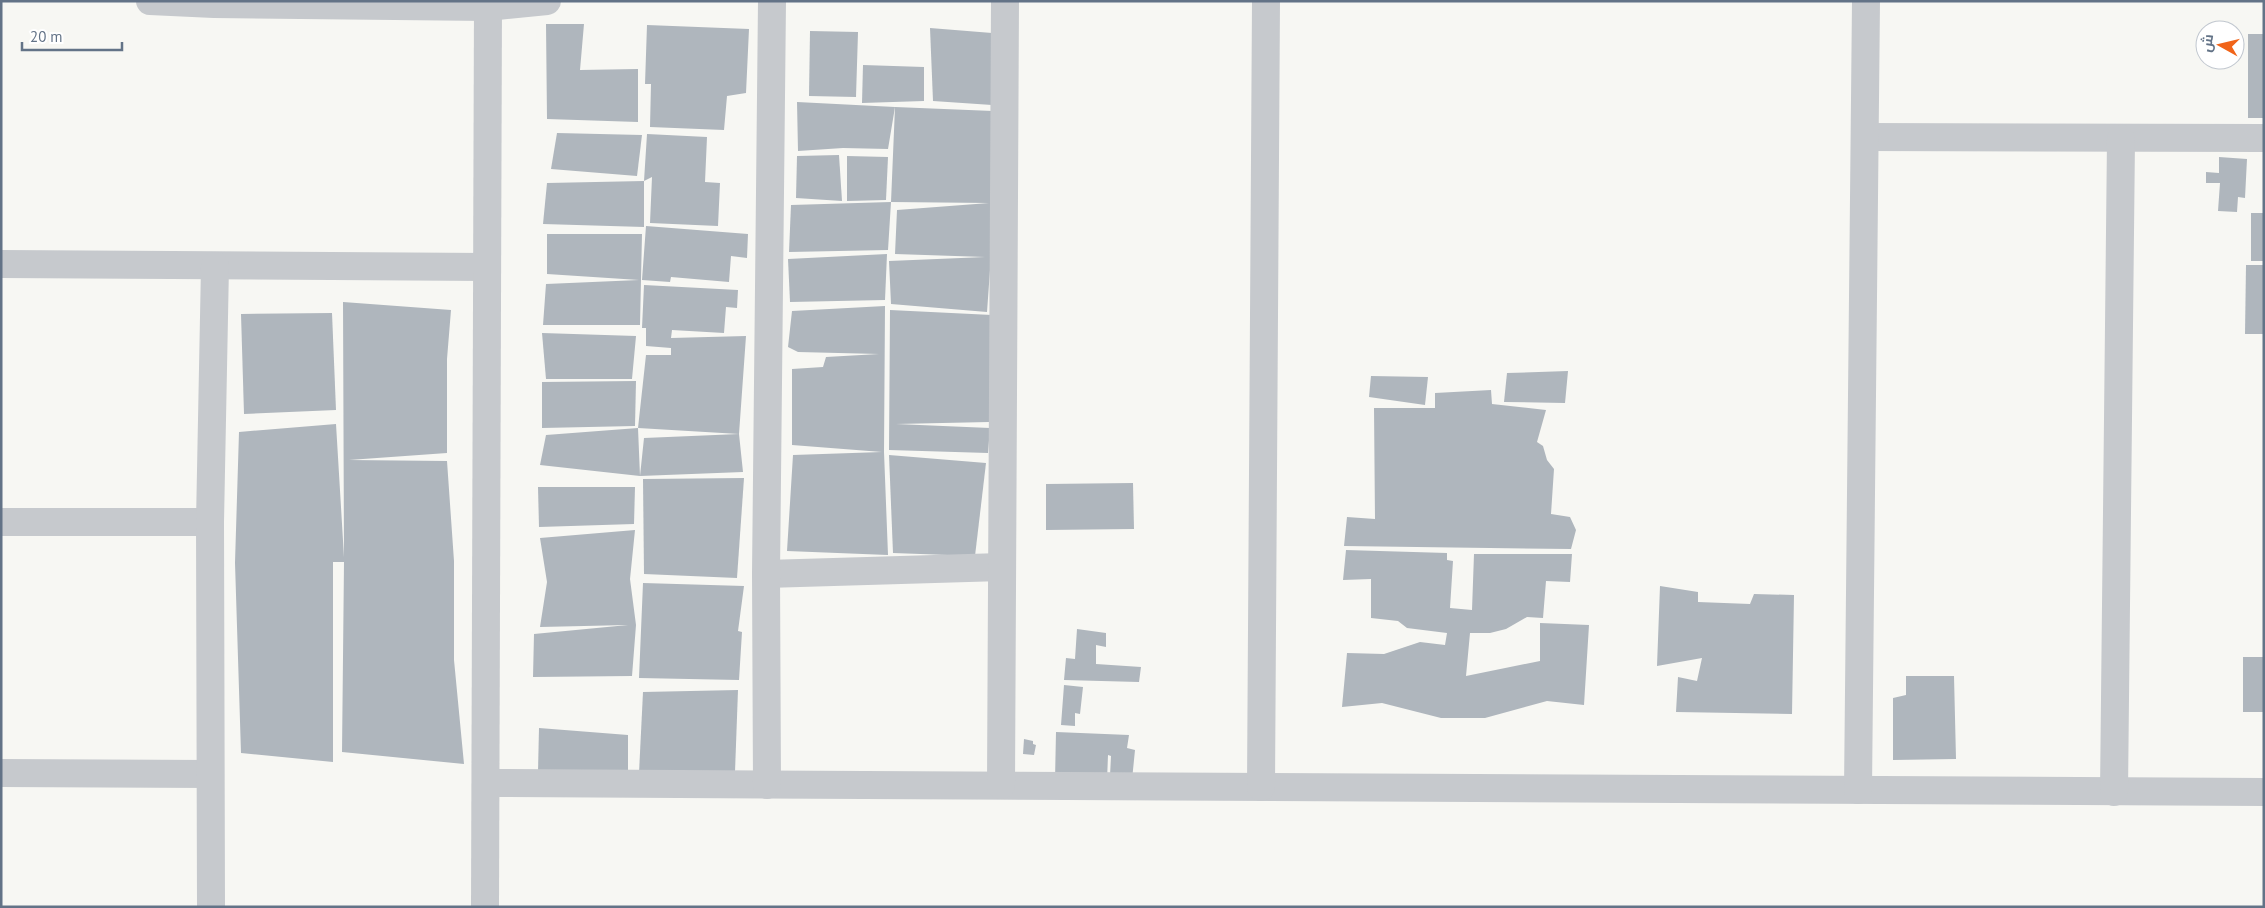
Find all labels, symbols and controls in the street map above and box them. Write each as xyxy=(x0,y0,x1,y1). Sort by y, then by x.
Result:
scale bar xyxy=(22,20,122,52)
north arrow xyxy=(2195,20,2245,70)
text: 20 m xyxy=(30,27,63,46)
text: ش xyxy=(2197,33,2217,53)

